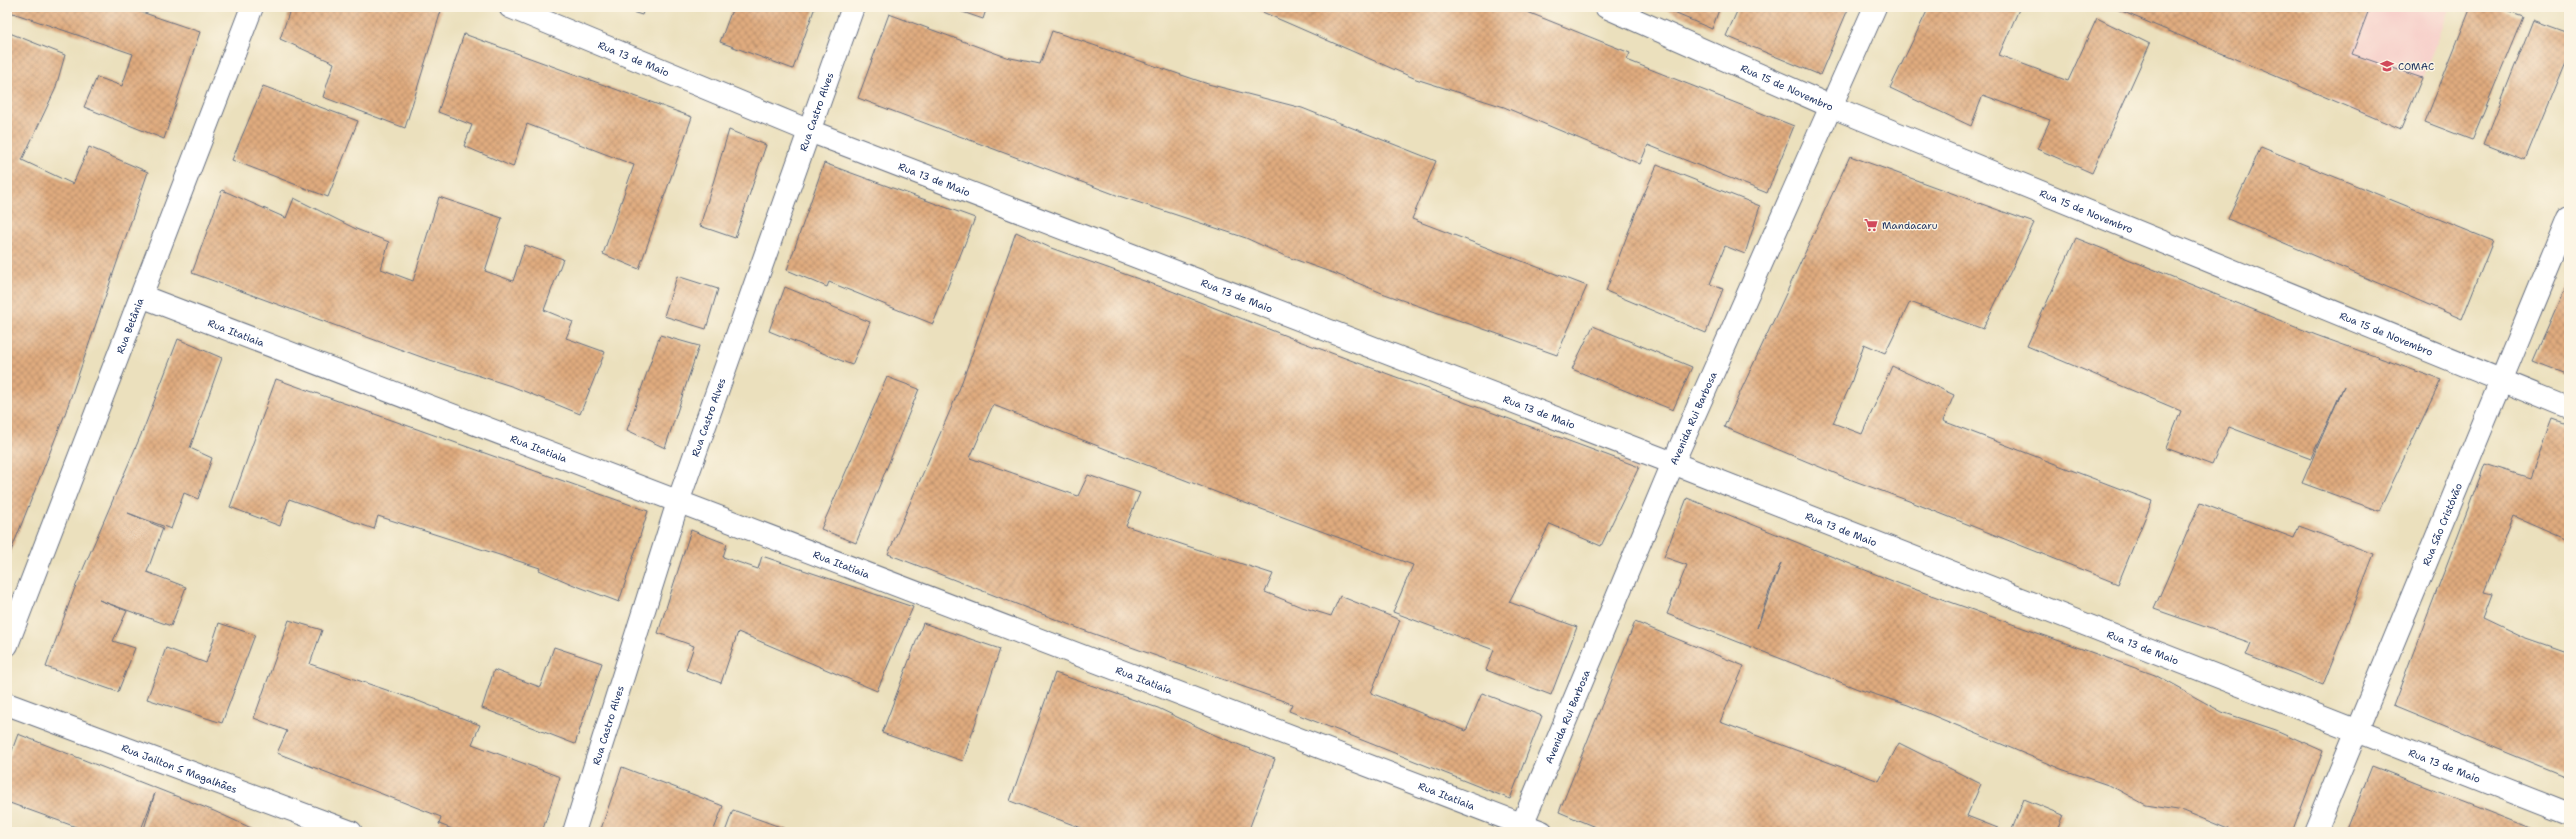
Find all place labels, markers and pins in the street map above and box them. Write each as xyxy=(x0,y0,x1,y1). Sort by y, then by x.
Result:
school or university icon: COMAC xyxy=(2379,58,2395,74)
place label: COMAC xyxy=(2398,60,2434,73)
supermarket icon: Mandacaru xyxy=(1863,217,1879,233)
place label: Mandacaru xyxy=(1882,219,1938,232)

